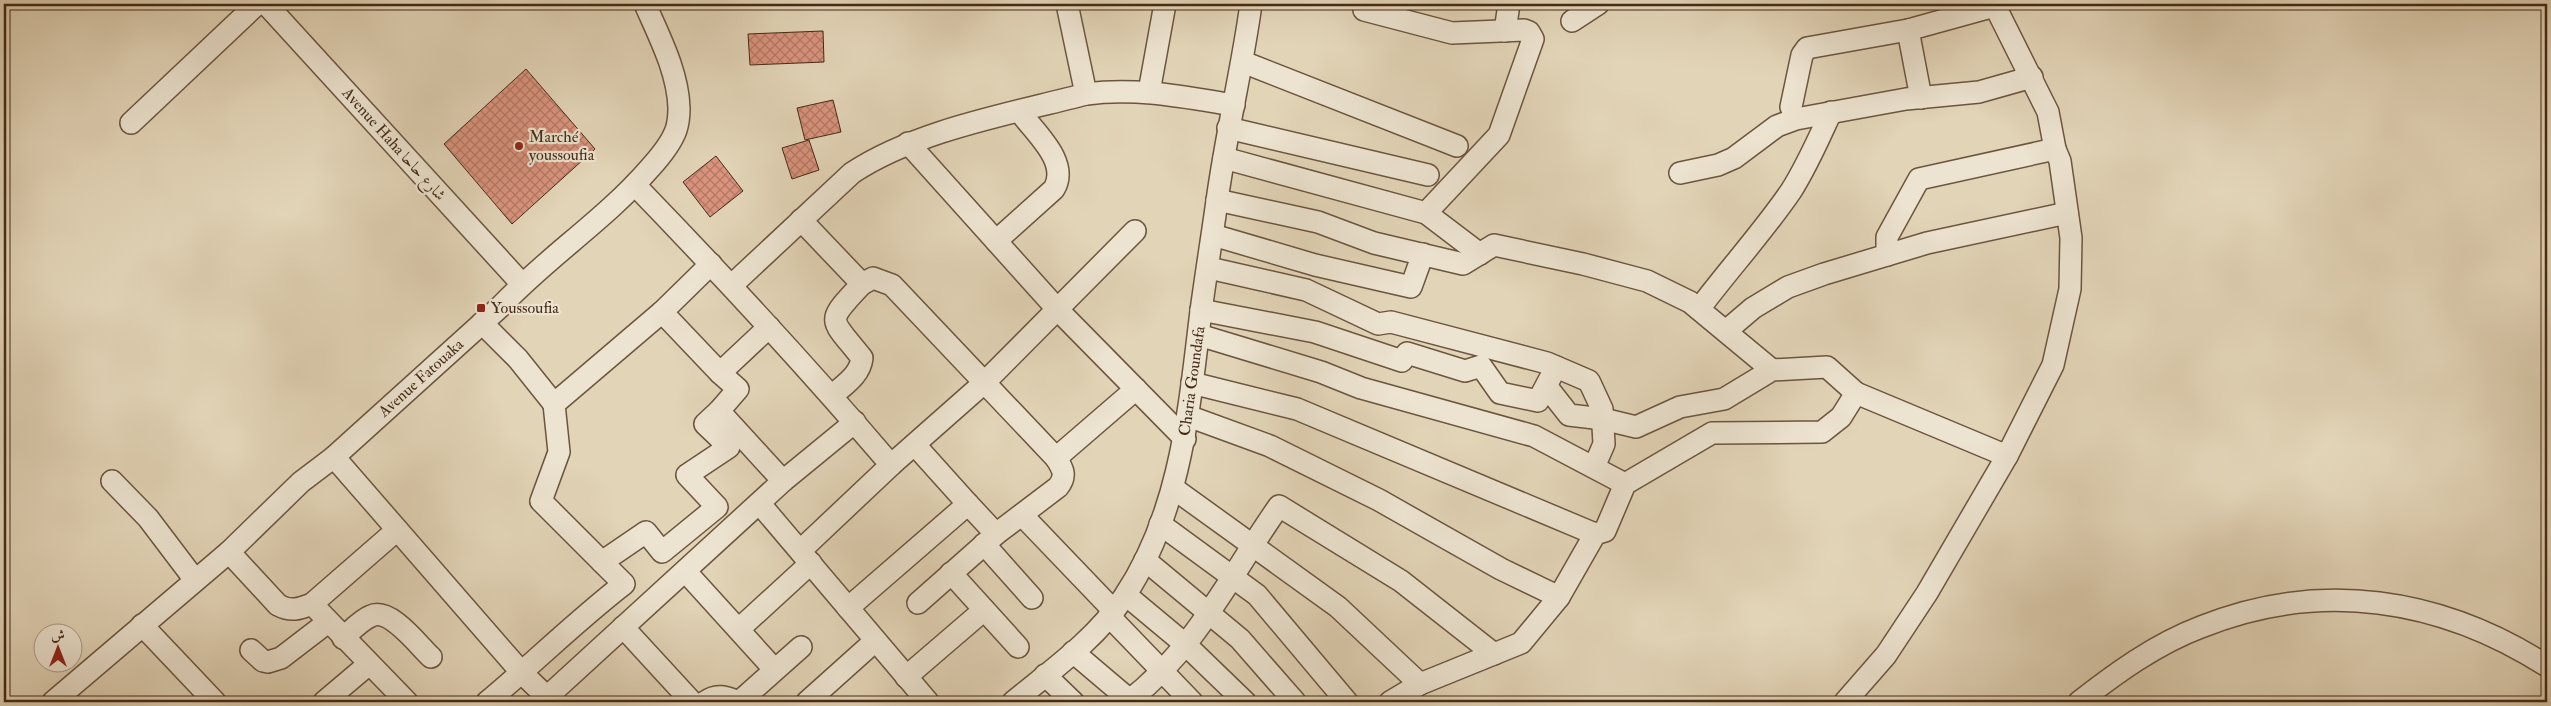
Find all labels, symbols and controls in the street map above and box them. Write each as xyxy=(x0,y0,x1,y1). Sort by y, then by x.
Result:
street label: Avenue Haha شارع حاحا xyxy=(335,82,450,207)
place label: Marché youssoufia xyxy=(529,127,595,165)
marker: Marché youssoufia xyxy=(513,140,525,152)
place label: Youssoufia xyxy=(491,298,559,318)
marker: Youssoufia xyxy=(475,302,487,314)
street label: Charia Goundafa xyxy=(1174,324,1210,437)
street label: Avenue Fatouaka xyxy=(374,334,468,422)
north arrow xyxy=(32,624,82,674)
text: ش xyxy=(51,627,65,644)

